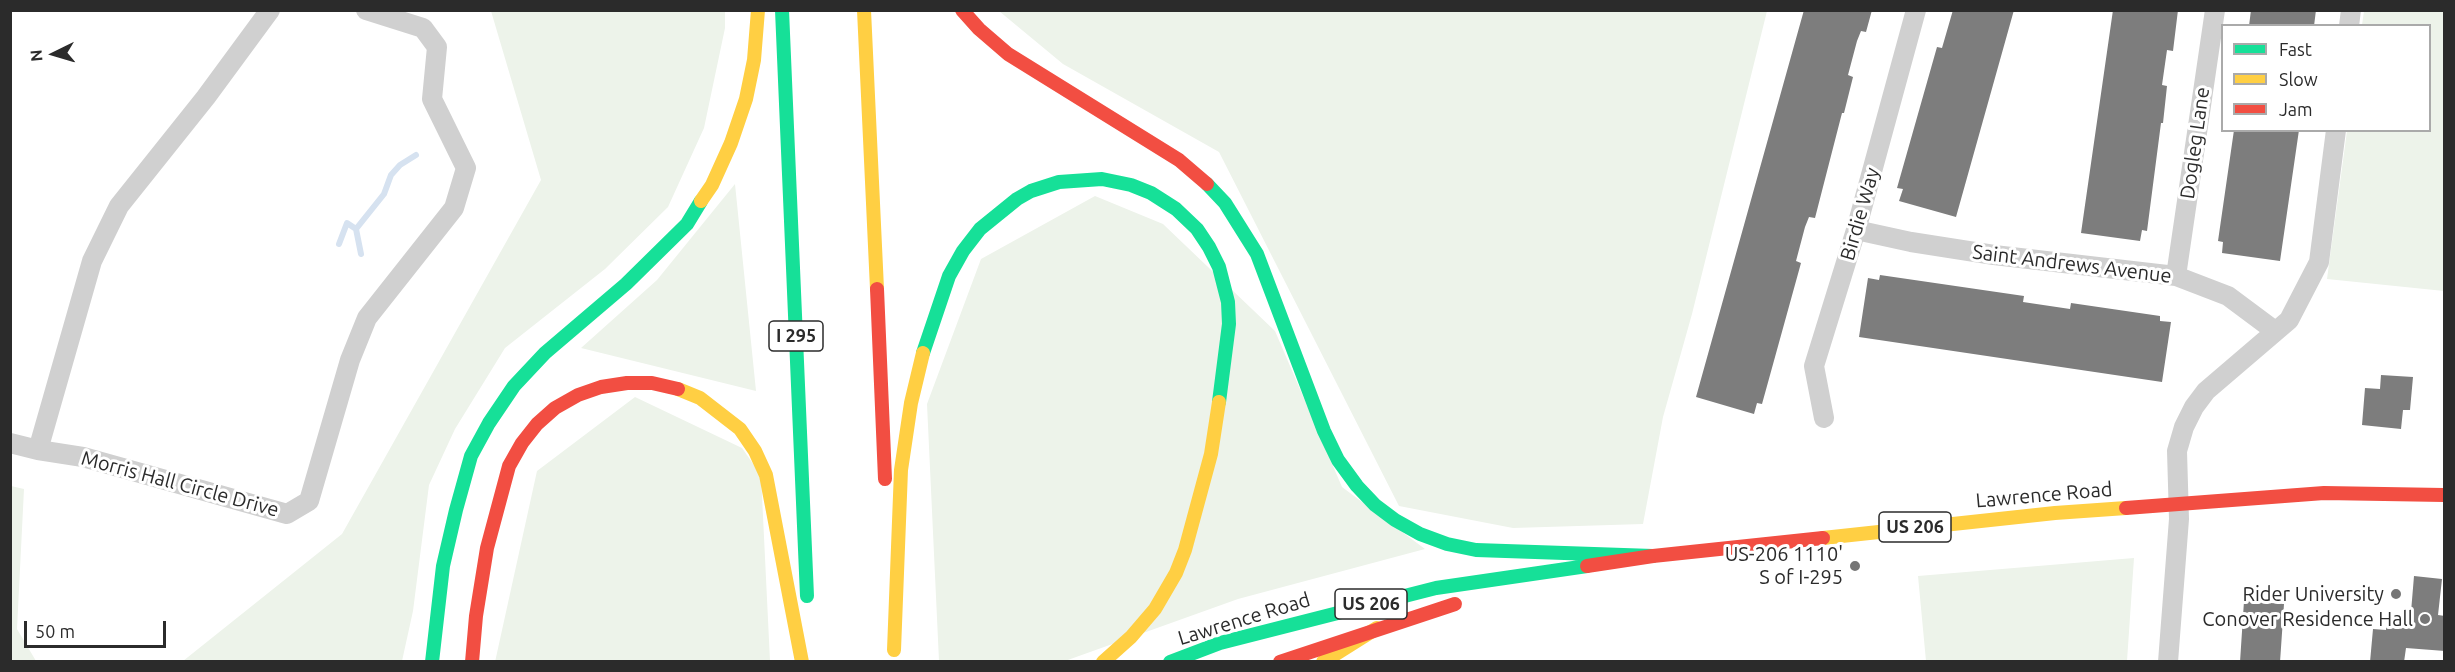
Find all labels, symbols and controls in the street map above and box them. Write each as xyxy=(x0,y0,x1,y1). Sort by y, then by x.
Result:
north arrow xyxy=(24,24,84,84)
legend xyxy=(2221,24,2431,132)
text: Fast xyxy=(2279,39,2312,59)
text: N xyxy=(27,49,46,62)
text: Slow xyxy=(2279,69,2318,89)
street label: Dogleg Lane xyxy=(2175,86,2215,200)
text: Jam xyxy=(2279,99,2313,119)
street label: Birdie Way xyxy=(1835,165,1885,263)
street label: Saint Andrews Avenue xyxy=(1971,240,2173,288)
road number: I 295 xyxy=(769,321,823,351)
street label: Morris Hall Circle Drive xyxy=(78,446,282,522)
street label: Lawrence Road xyxy=(1975,477,2113,513)
road number: US 206 xyxy=(1879,512,1951,542)
place label: US-206 1110' S of I-295 xyxy=(1725,542,1843,589)
marker: US-206 1110' S of I-295 xyxy=(1848,559,1862,573)
place label: Rider University xyxy=(2242,582,2384,606)
marker: Rider University xyxy=(2389,587,2403,601)
street label: Lawrence Road xyxy=(1175,588,1313,650)
road number: US 206 xyxy=(1335,589,1407,619)
place label: Conover Residence Hall xyxy=(2202,607,2413,631)
scale bar xyxy=(27,609,170,647)
marker: Conover Residence Hall xyxy=(2418,612,2432,626)
text: 50 m xyxy=(35,621,75,641)

